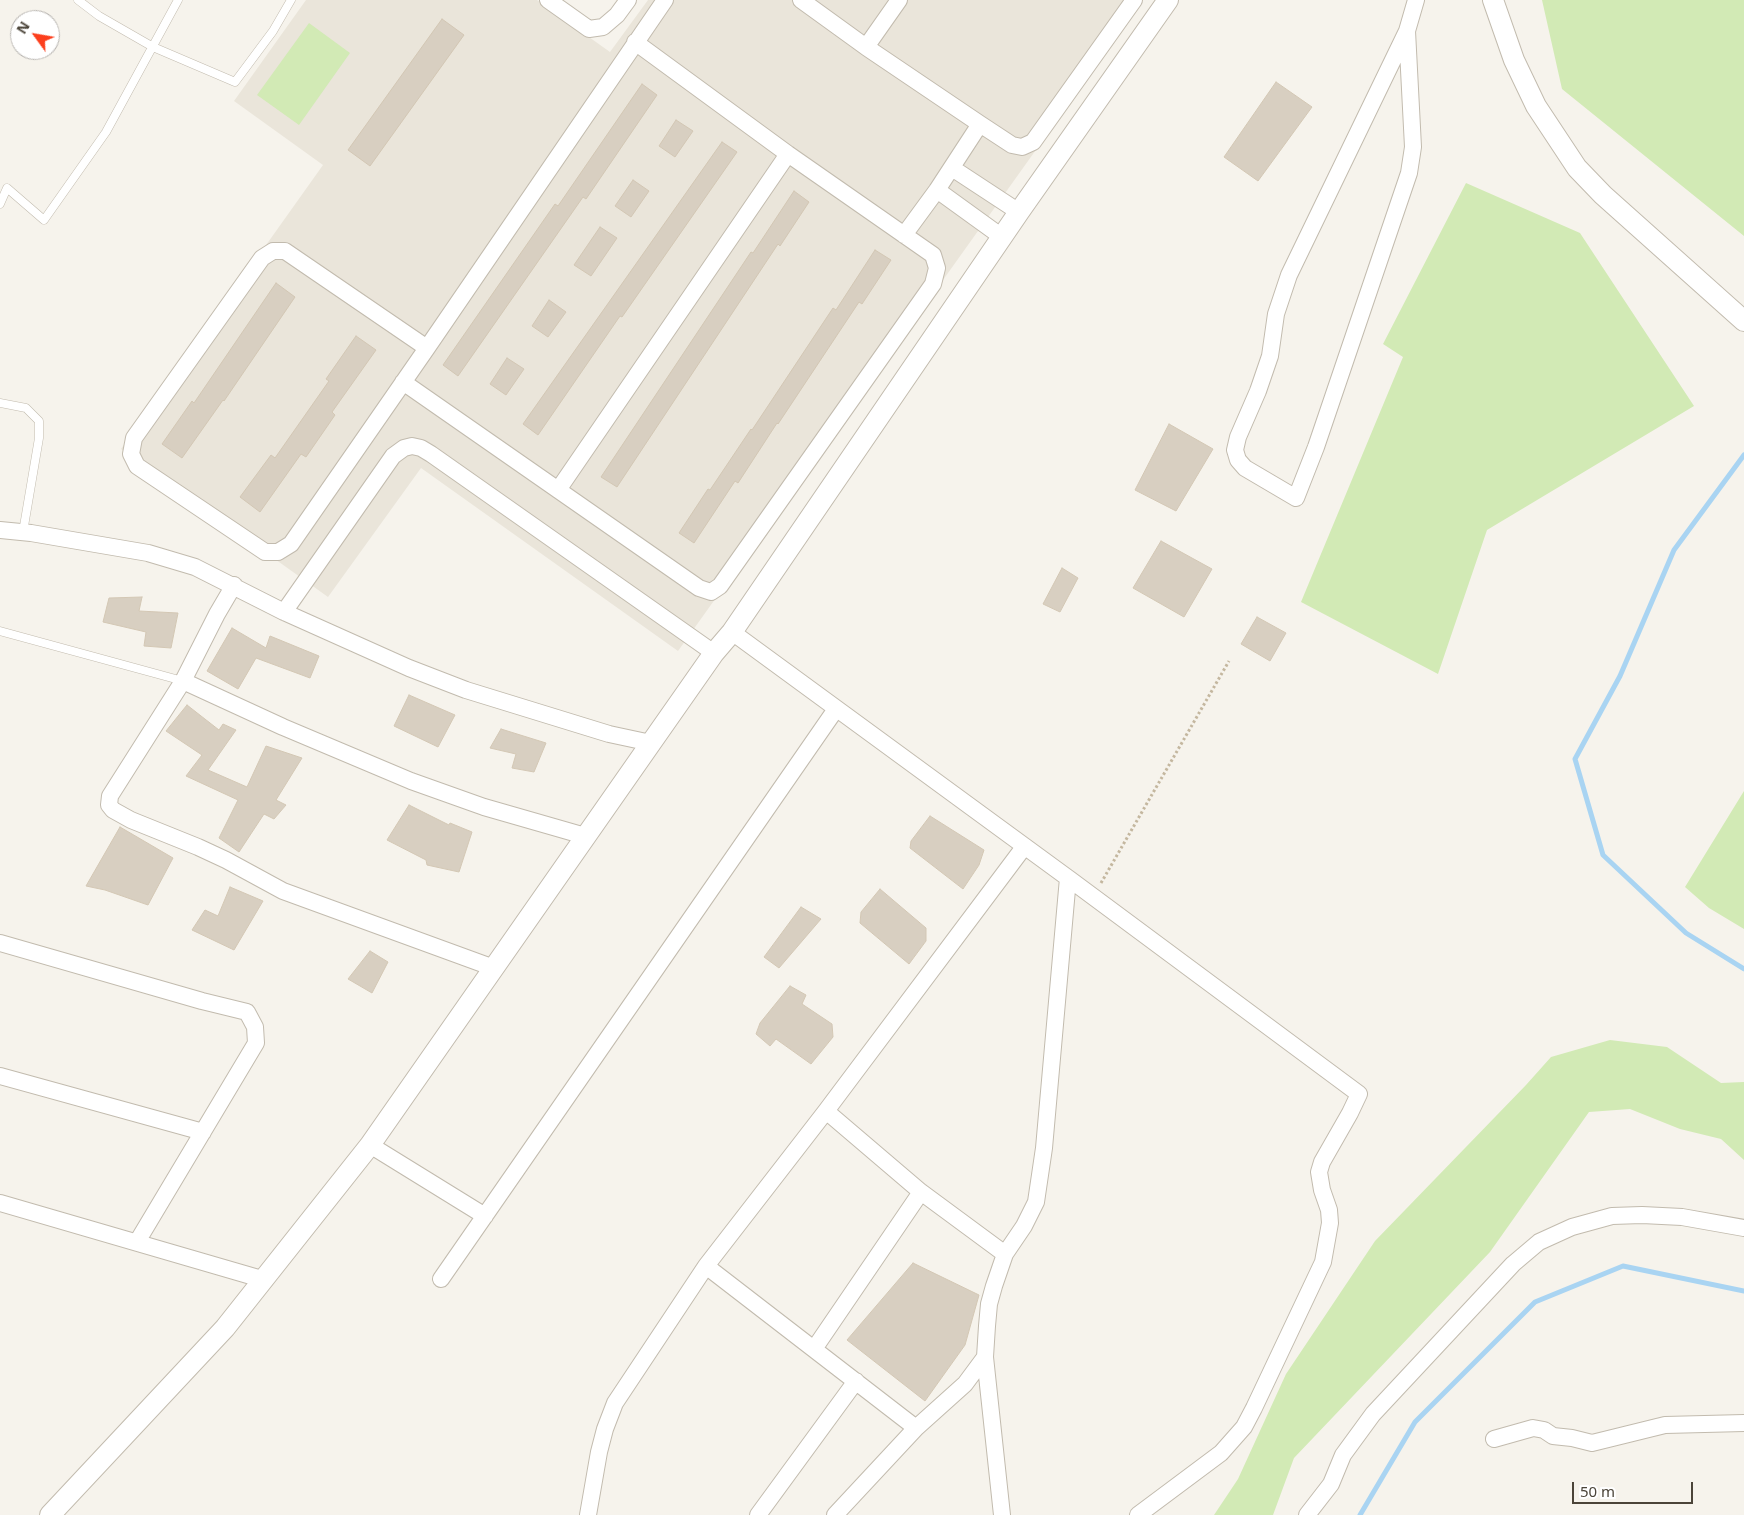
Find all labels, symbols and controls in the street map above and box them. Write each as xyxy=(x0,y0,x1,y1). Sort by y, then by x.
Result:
north arrow xyxy=(10,10,60,60)
text: N xyxy=(12,17,34,37)
scale bar xyxy=(1574,1472,1695,1504)
text: 50 m xyxy=(1580,1481,1615,1501)

